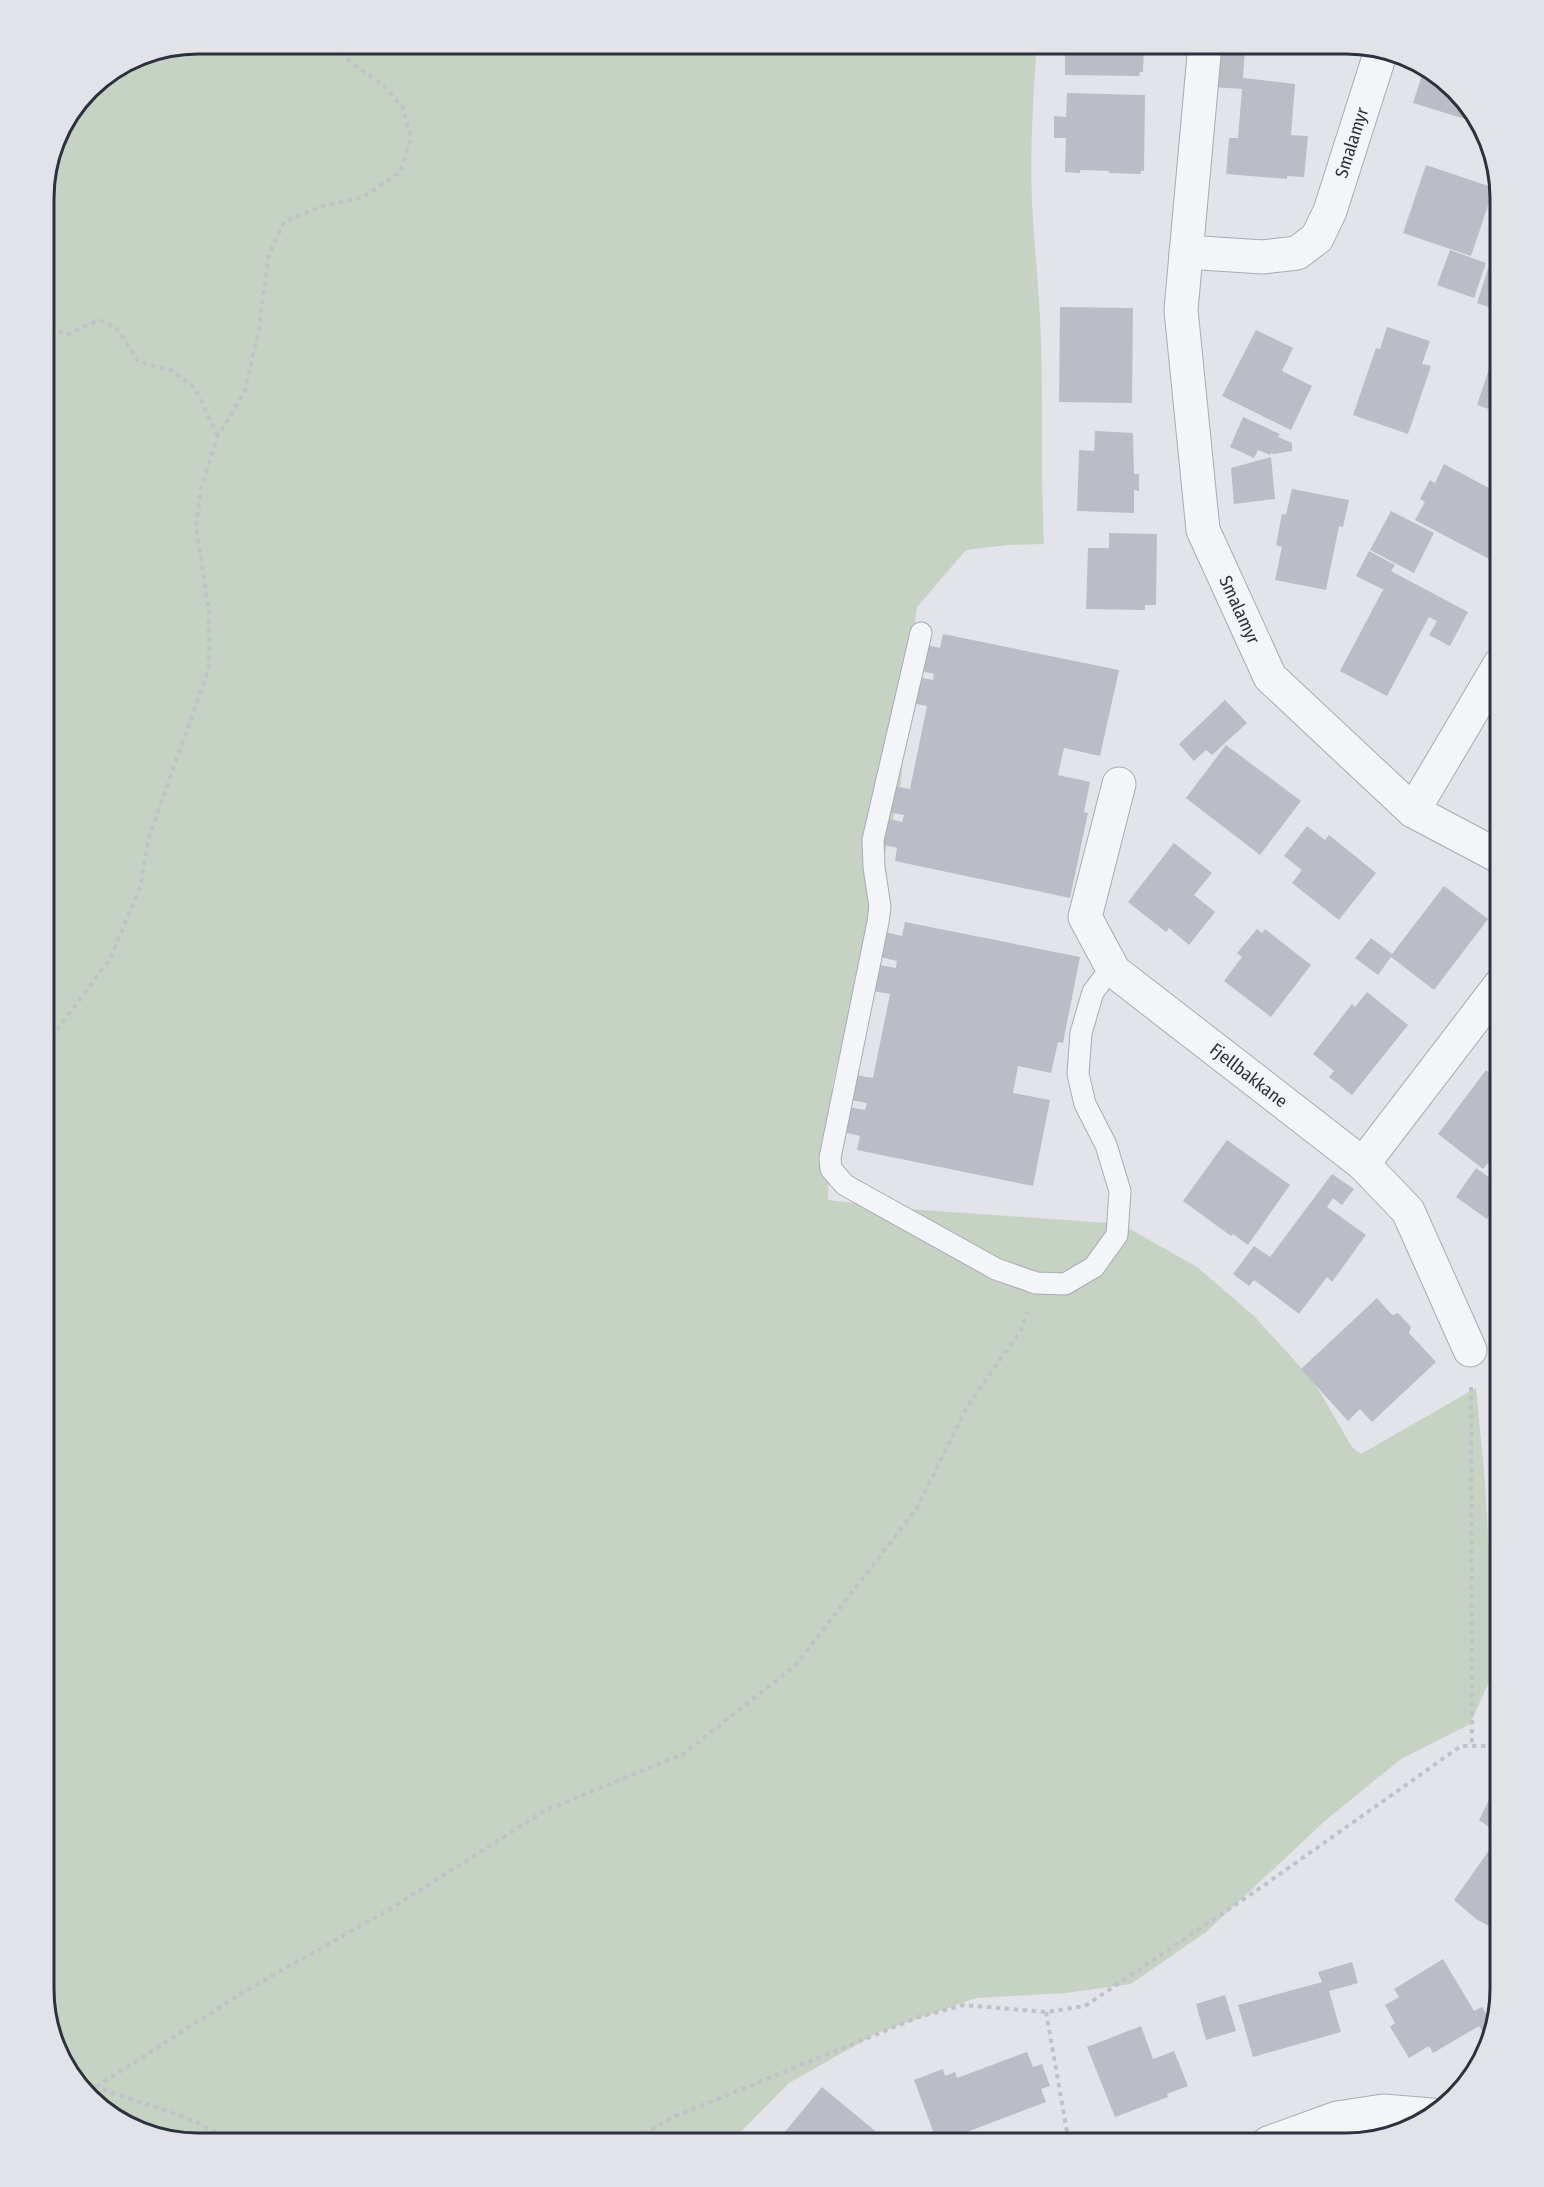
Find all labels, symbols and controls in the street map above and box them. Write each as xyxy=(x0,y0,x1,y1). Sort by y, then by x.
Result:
street label: Smalamyr xyxy=(1330,104,1374,181)
street label: Smalamyr xyxy=(1214,572,1265,648)
street label: Fjellbakkane xyxy=(1205,1038,1292,1112)

